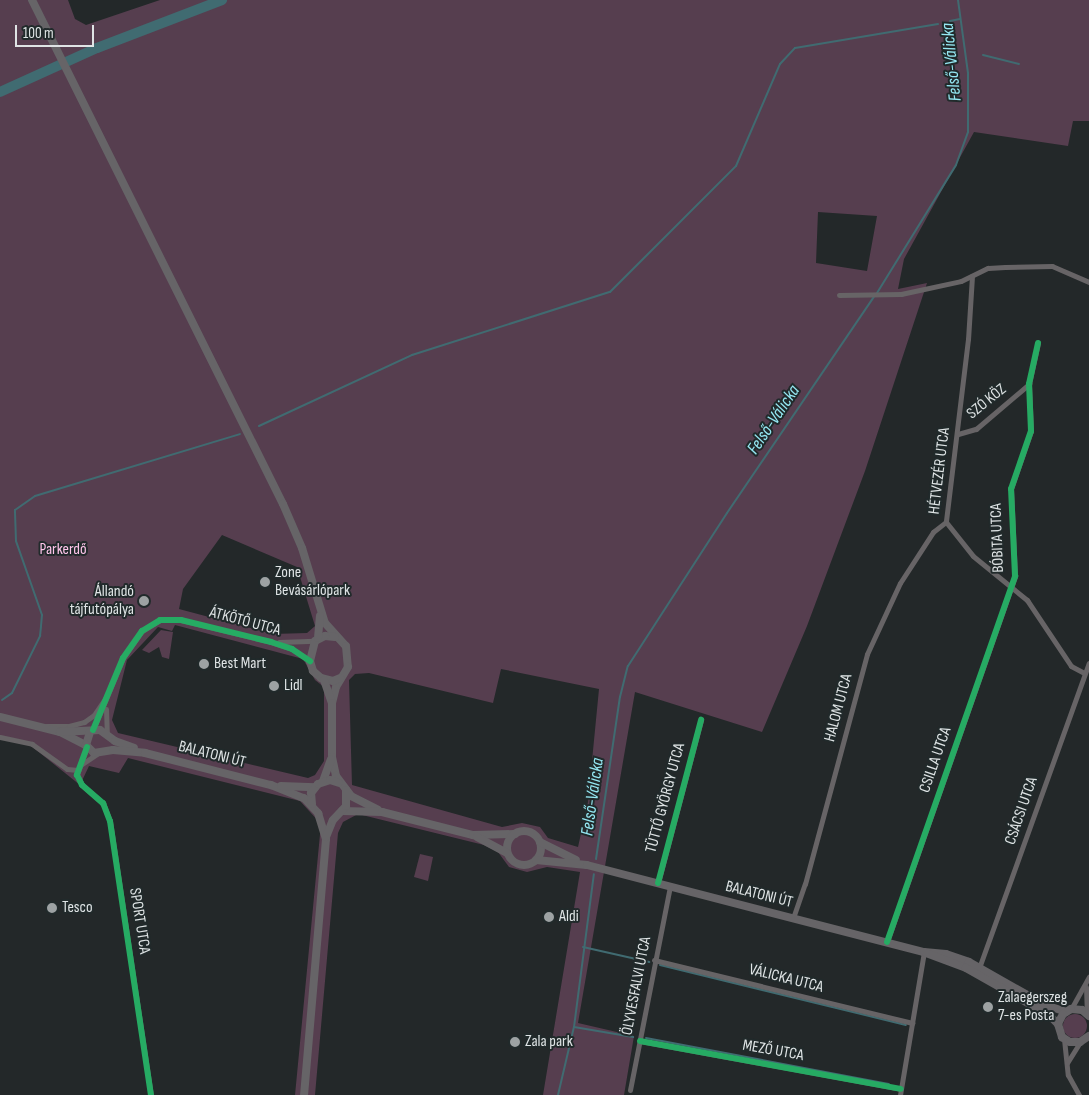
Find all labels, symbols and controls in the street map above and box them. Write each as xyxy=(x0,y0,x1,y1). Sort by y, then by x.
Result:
scale bar xyxy=(18,15,96,47)
water label: Felső-Válicka xyxy=(937,22,967,102)
text: 100 m xyxy=(23,24,54,43)
street label: SZÓ KÖZ xyxy=(963,380,1011,424)
water label: Felső-Válicka xyxy=(743,381,805,459)
street label: HÉTVEZÉR UTCA xyxy=(925,427,955,515)
street label: BÓBITA UTCA xyxy=(987,503,1009,573)
park label: Parkerdő xyxy=(39,540,87,560)
place label: Zone Bevásárlópark xyxy=(275,563,350,601)
marker: Zone Bevásárlópark xyxy=(259,576,271,588)
place label: Állandó tájfutópálya xyxy=(70,582,134,620)
marker: Állandó tájfutópálya xyxy=(138,595,150,607)
street label: ÁTKÖTŐ UTCA xyxy=(207,603,283,641)
place label: Best Mart xyxy=(214,654,266,674)
marker: Best Mart xyxy=(198,658,210,670)
street label: HALOM UTCA xyxy=(821,672,857,744)
place label: Lidl xyxy=(284,676,303,696)
marker: Lidl xyxy=(268,680,280,692)
street label: CSILLA UTCA xyxy=(916,725,956,795)
street label: BALATONI ÚT xyxy=(176,737,248,773)
street label: TÜTTŐ GYÖRGY UTCA xyxy=(642,741,690,855)
water label: Felső-Válicka xyxy=(577,757,609,837)
street label: CSÁCSI UTCA xyxy=(1001,775,1043,847)
street label: BALATONI ÚT xyxy=(723,877,795,913)
street label: SPORT UTCA xyxy=(124,887,154,955)
place label: Tesco xyxy=(62,898,93,918)
marker: Tesco xyxy=(46,902,58,914)
place label: Aldi xyxy=(559,907,579,927)
marker: Aldi xyxy=(543,911,555,923)
street label: ÖLYVESFALVI UTCA xyxy=(618,935,656,1037)
street label: VÁLICKA UTCA xyxy=(747,960,825,998)
place label: Zalaegerszeg 7-es Posta xyxy=(998,988,1067,1026)
marker: Zalaegerszeg 7-es Posta xyxy=(982,1001,994,1013)
place label: Zala park xyxy=(525,1032,573,1052)
marker: Zala park xyxy=(509,1036,521,1048)
street label: MEZŐ UTCA xyxy=(741,1036,805,1066)

